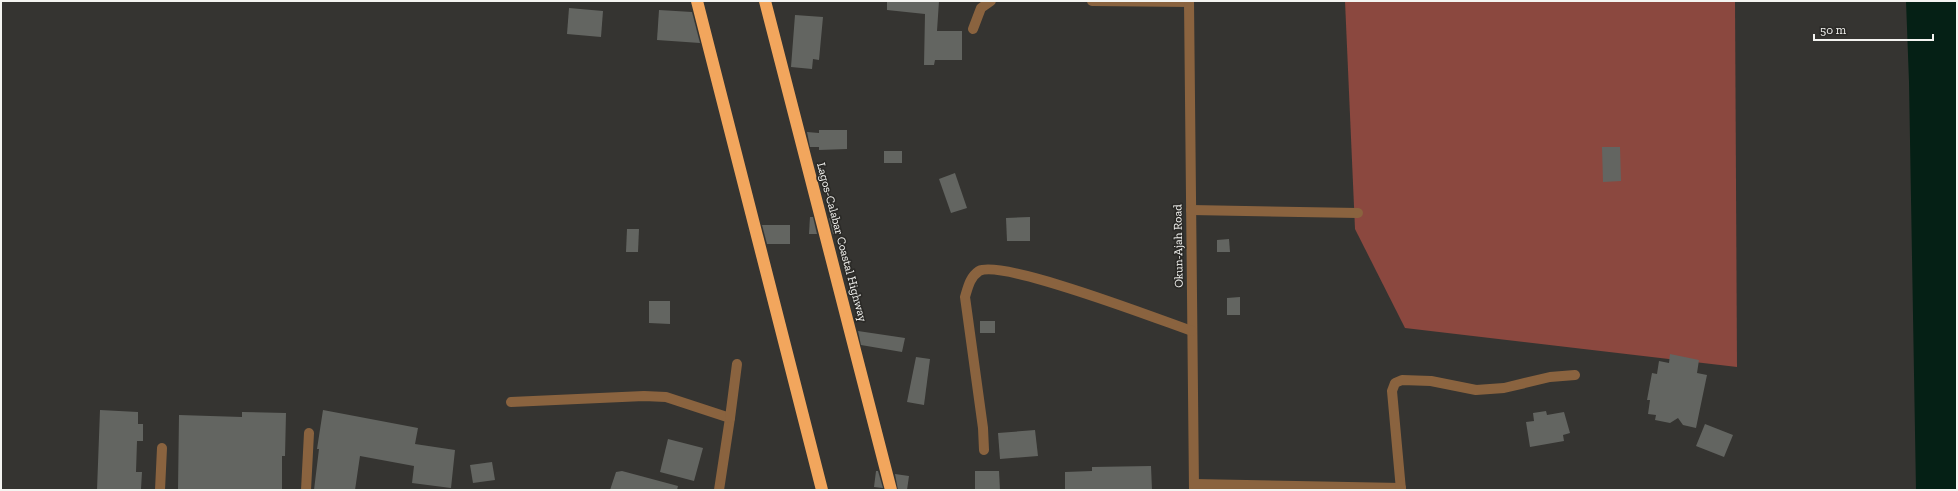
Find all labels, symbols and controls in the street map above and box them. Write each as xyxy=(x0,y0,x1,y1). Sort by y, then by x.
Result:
scale bar xyxy=(1814,16,1933,42)
text: 50 m xyxy=(1820,23,1847,37)
street label: Lagos-Calabar Coastal Highway xyxy=(814,161,870,324)
street label: Okun-Ajah Road xyxy=(1170,204,1187,288)

